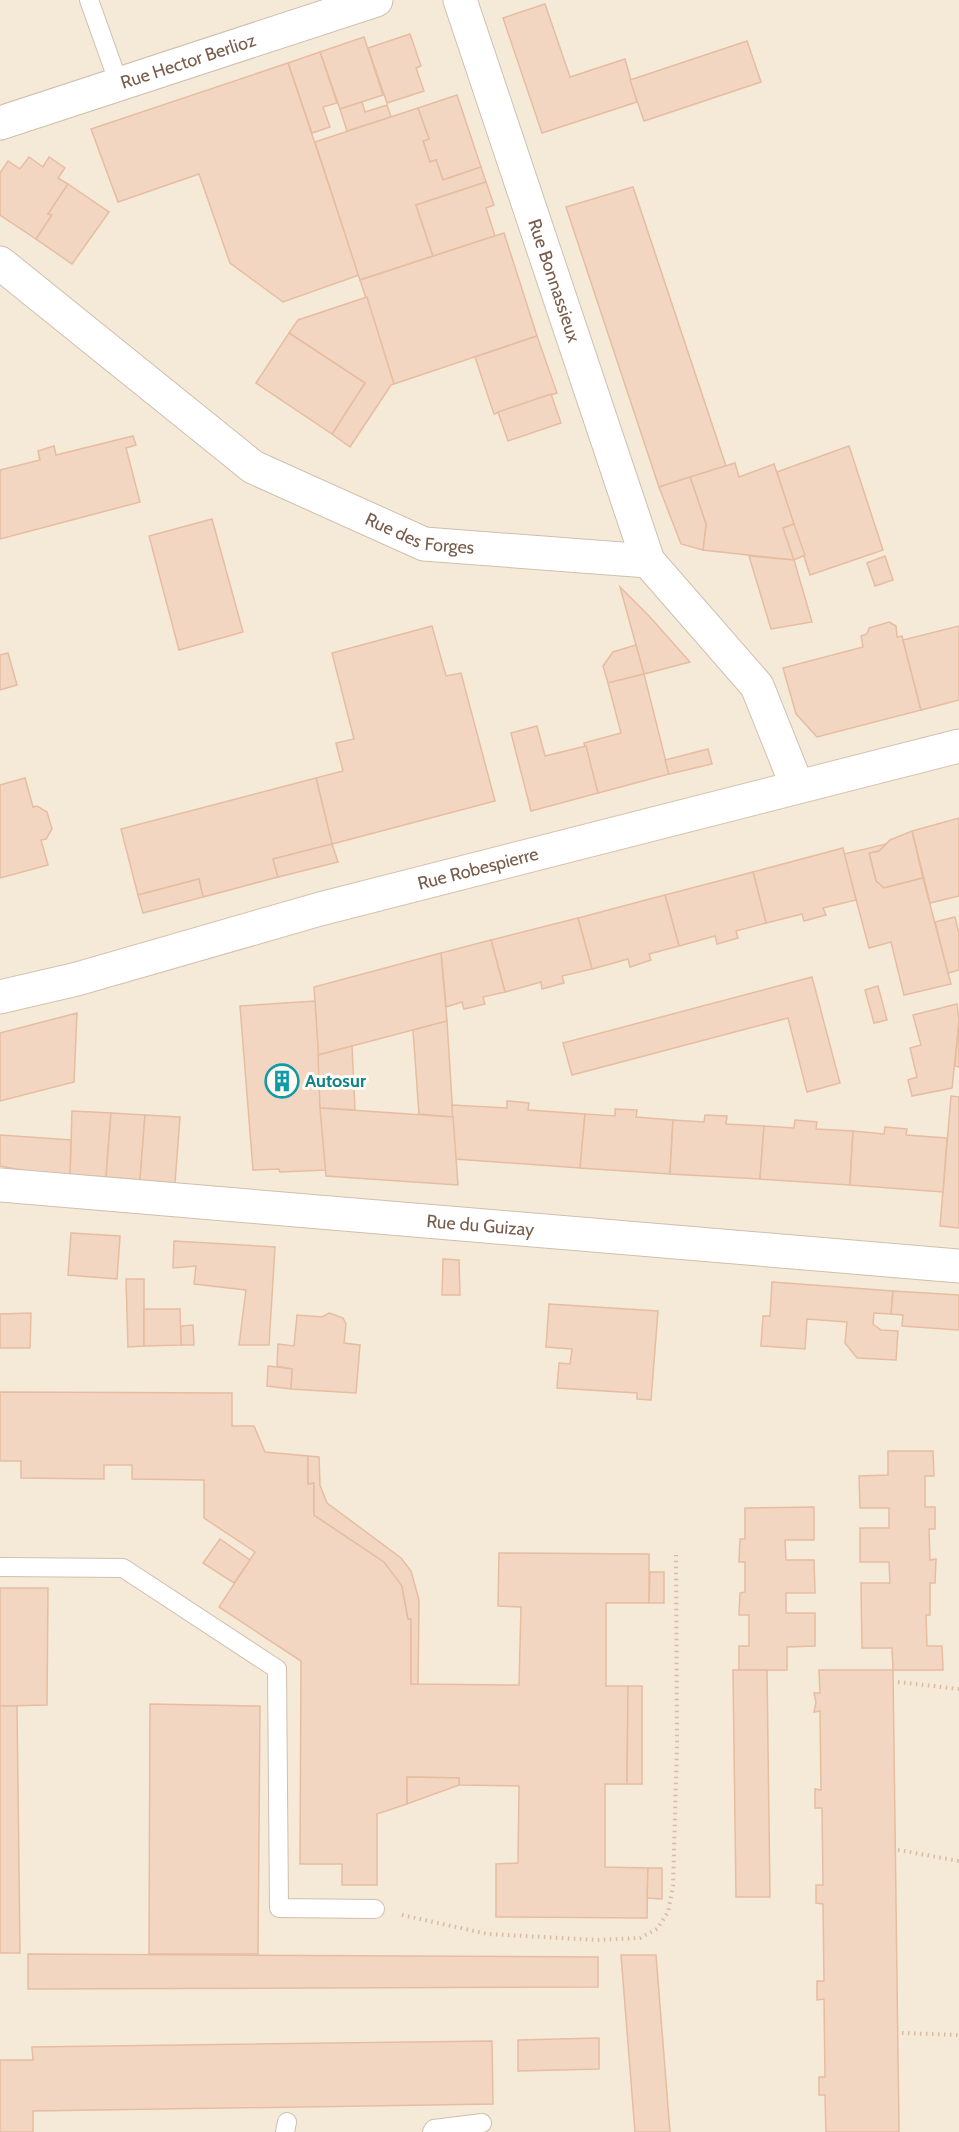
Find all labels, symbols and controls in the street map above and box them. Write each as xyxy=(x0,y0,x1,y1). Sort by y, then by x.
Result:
street label: Rue Hector Berlioz xyxy=(118,29,259,94)
street label: Rue Bonnassieux xyxy=(523,216,585,346)
street label: Rue des Forges xyxy=(362,508,475,559)
street label: Rue Robespierre xyxy=(415,843,541,895)
building icon: Autosur xyxy=(264,1063,300,1099)
place label: Autosur xyxy=(305,1070,366,1092)
street label: Rue du Guizay xyxy=(426,1210,535,1241)

